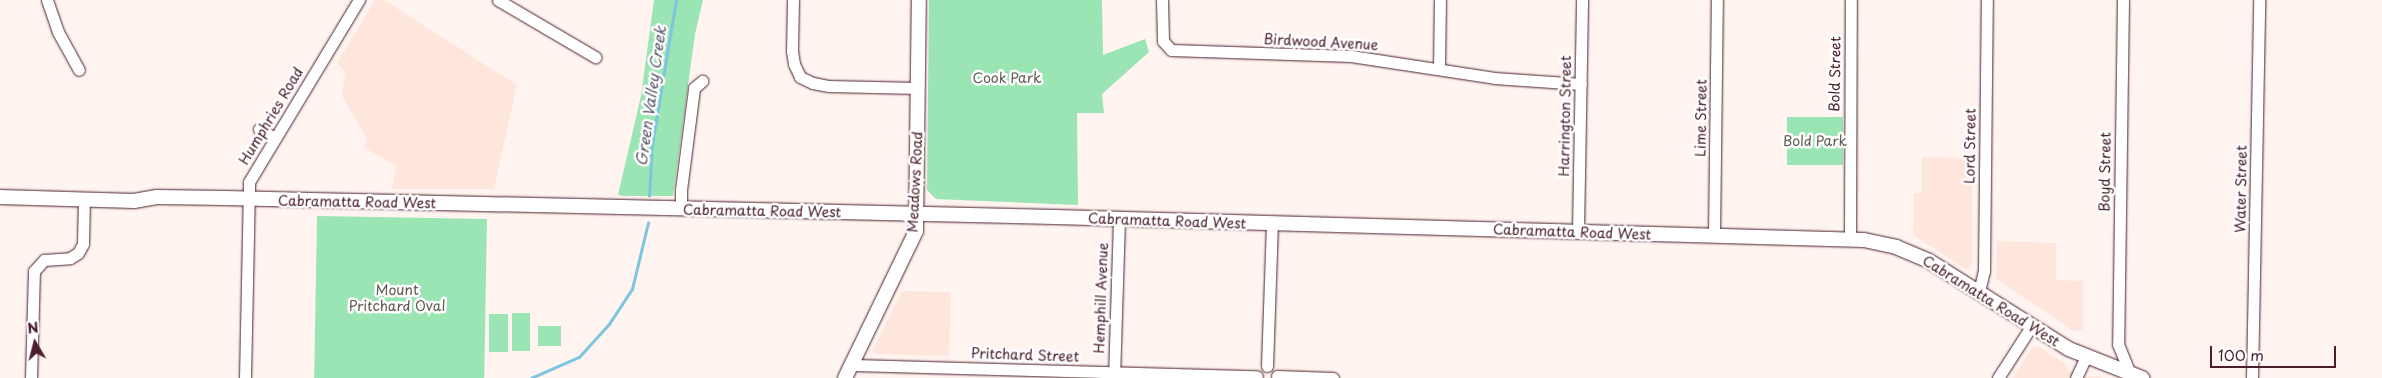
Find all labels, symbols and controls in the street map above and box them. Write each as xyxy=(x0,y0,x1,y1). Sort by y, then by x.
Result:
water label: Green Valley Creek xyxy=(631,24,669,168)
street label: Birdwood Avenue xyxy=(1263,31,1379,53)
street label: Bold Street xyxy=(1826,36,1844,112)
street label: Harrington Street xyxy=(1556,55,1574,177)
street label: Humphries Road xyxy=(235,64,307,168)
park label: Cook Park xyxy=(972,70,1042,86)
street label: Lime Street xyxy=(1692,79,1710,157)
street label: Lord Street xyxy=(1961,108,1979,184)
street label: Meadows Road xyxy=(904,131,926,233)
street label: Boyd Street xyxy=(2096,132,2114,212)
park label: Bold Park xyxy=(1783,133,1847,149)
street label: Water Street xyxy=(2232,145,2250,233)
street label: Cabramatta Road West xyxy=(278,192,436,212)
street label: Cabramatta Road West xyxy=(683,201,841,221)
street label: Cabramatta Road West xyxy=(1087,210,1247,232)
street label: Cabramatta Road West xyxy=(1492,221,1652,243)
street label: Hemphill Avenue xyxy=(1091,242,1111,354)
street label: Cabramatta Road West xyxy=(1919,252,2063,350)
park label: Mount Pritchard Oval xyxy=(348,282,446,314)
text: N xyxy=(26,316,40,339)
north arrow xyxy=(10,318,60,368)
scale bar xyxy=(2212,336,2338,368)
text: 100 m xyxy=(2218,343,2264,366)
street label: Pritchard Street xyxy=(970,345,1080,365)

